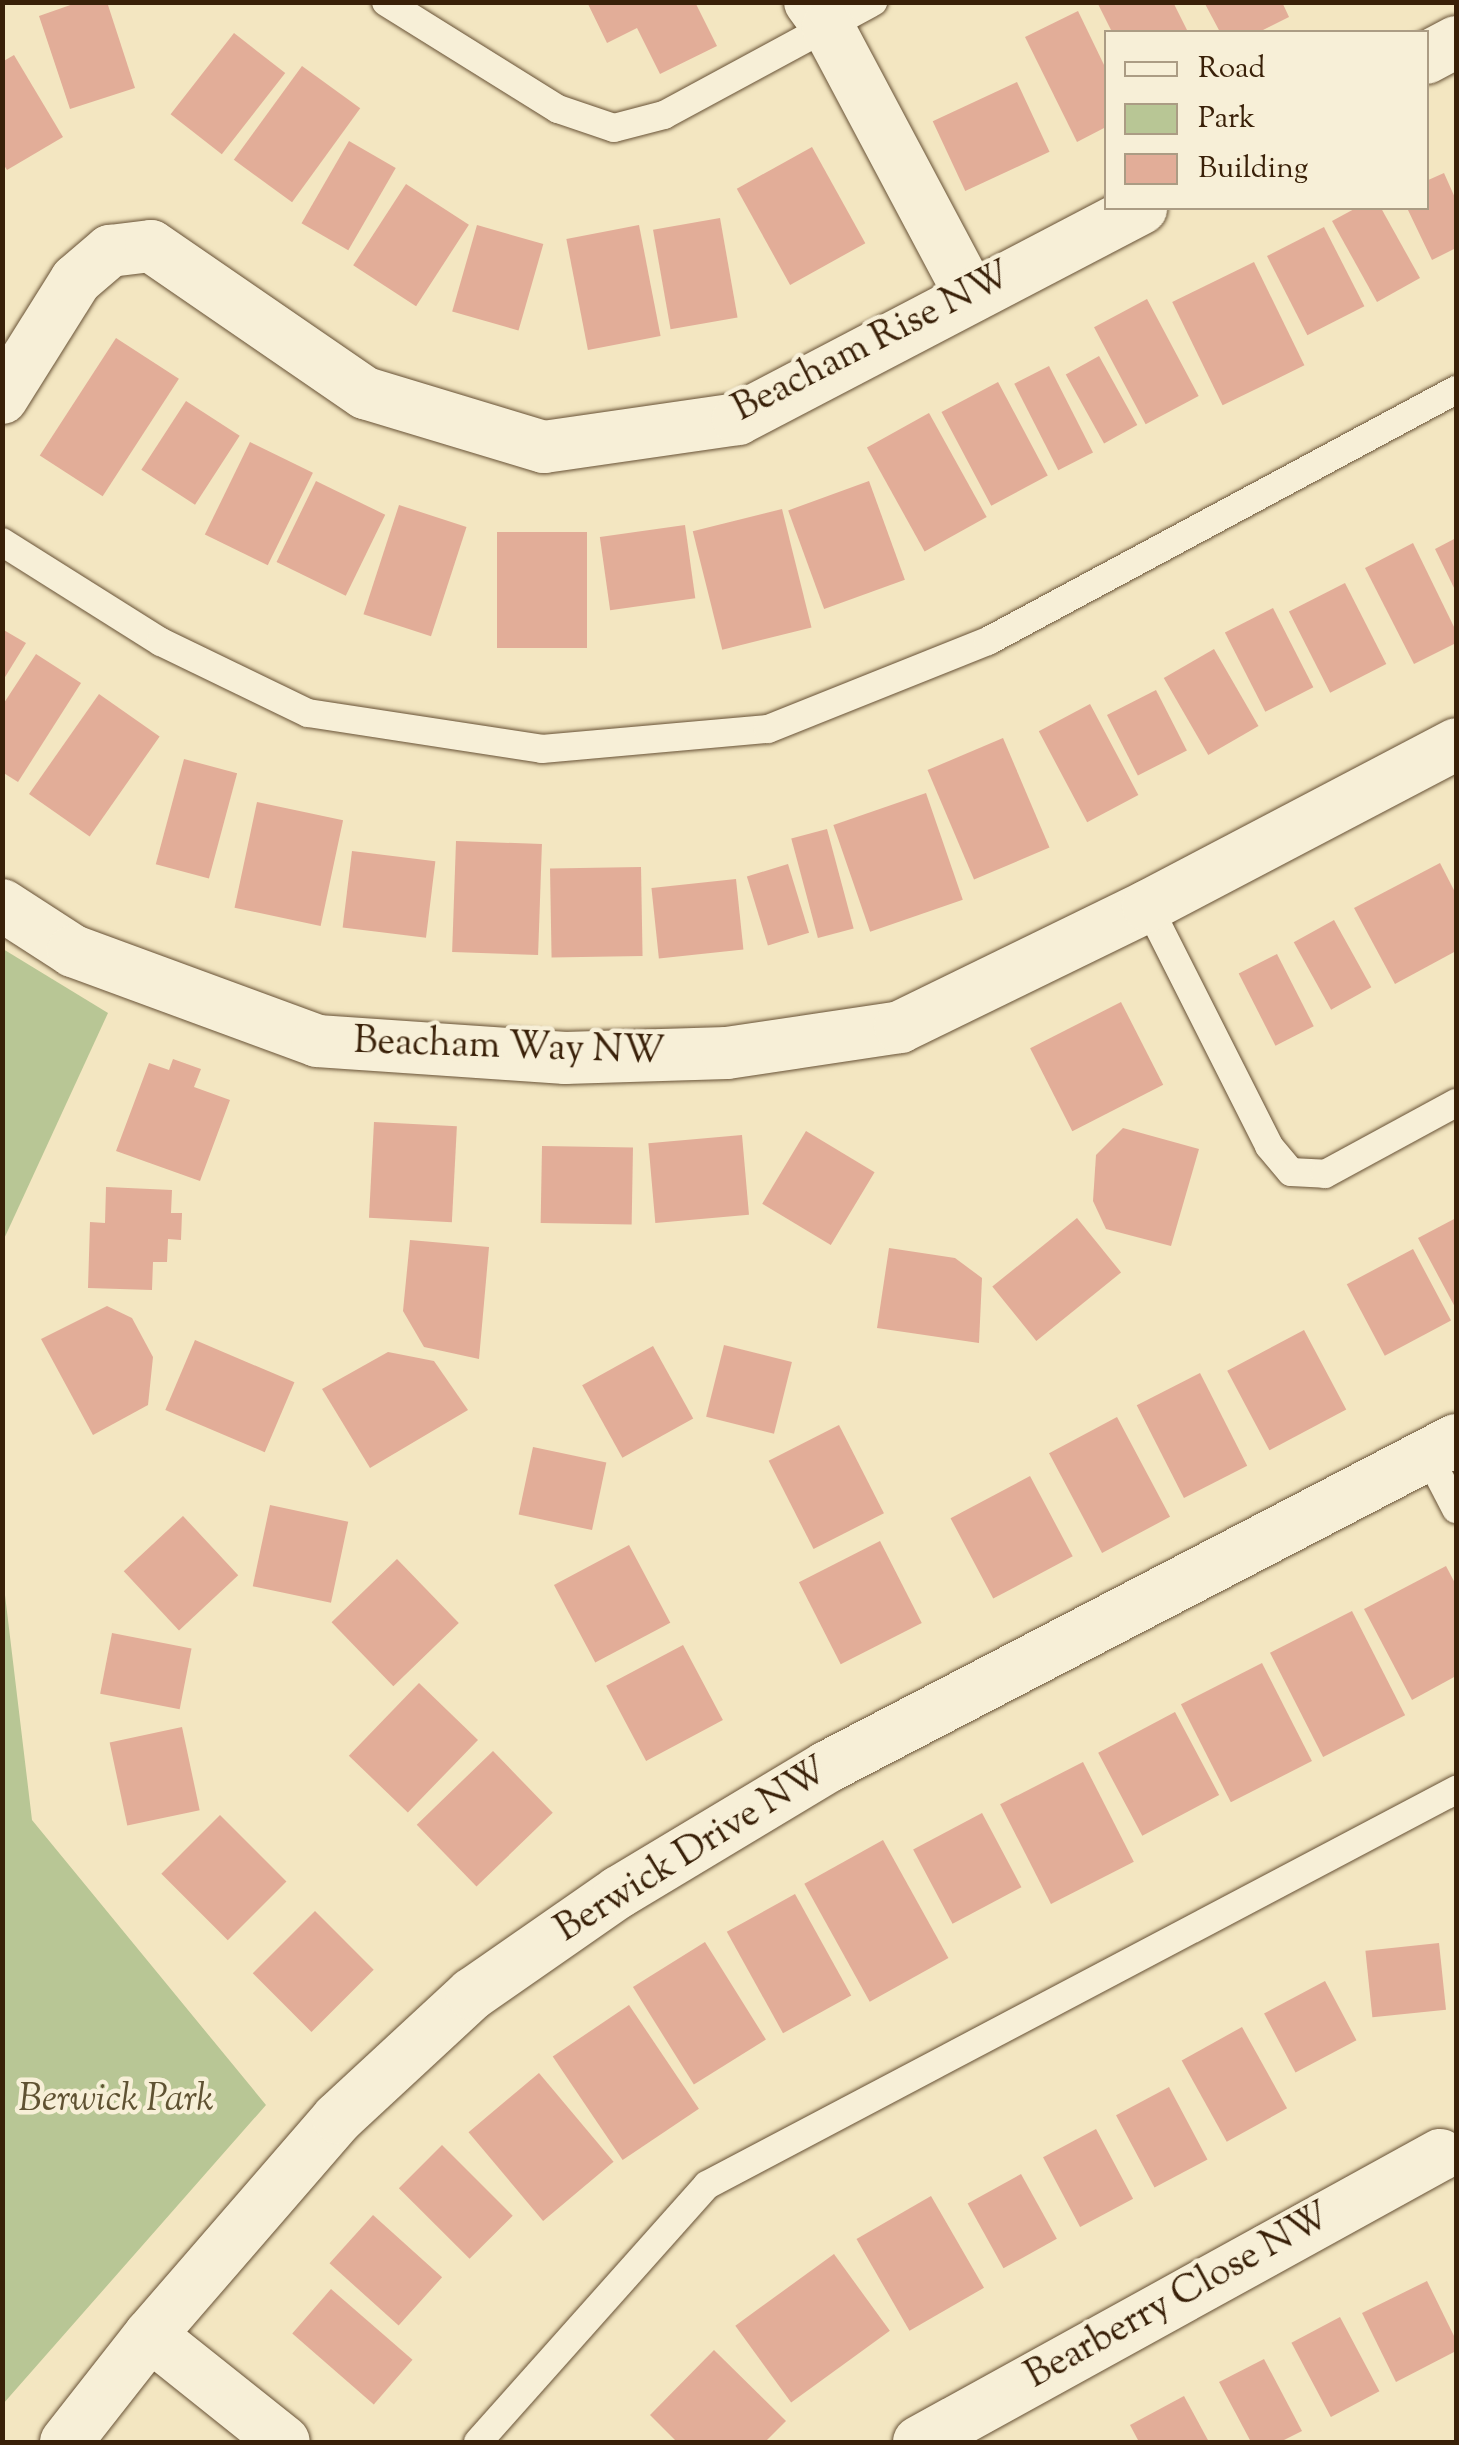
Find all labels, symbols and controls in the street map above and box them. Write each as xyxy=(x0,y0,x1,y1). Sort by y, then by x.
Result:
legend xyxy=(1104,30,1429,210)
text: Road xyxy=(1198,48,1265,91)
text: Park xyxy=(1198,98,1255,141)
text: Building xyxy=(1198,148,1308,191)
street label: Beacham Rise NW xyxy=(726,254,1020,434)
street label: Beacham Way NW xyxy=(353,1021,665,1077)
street label: Berwick Drive NW xyxy=(548,1750,838,1954)
park label: Berwick Park xyxy=(18,2079,214,2125)
street label: Bearberry Close NW xyxy=(1019,2195,1339,2401)

